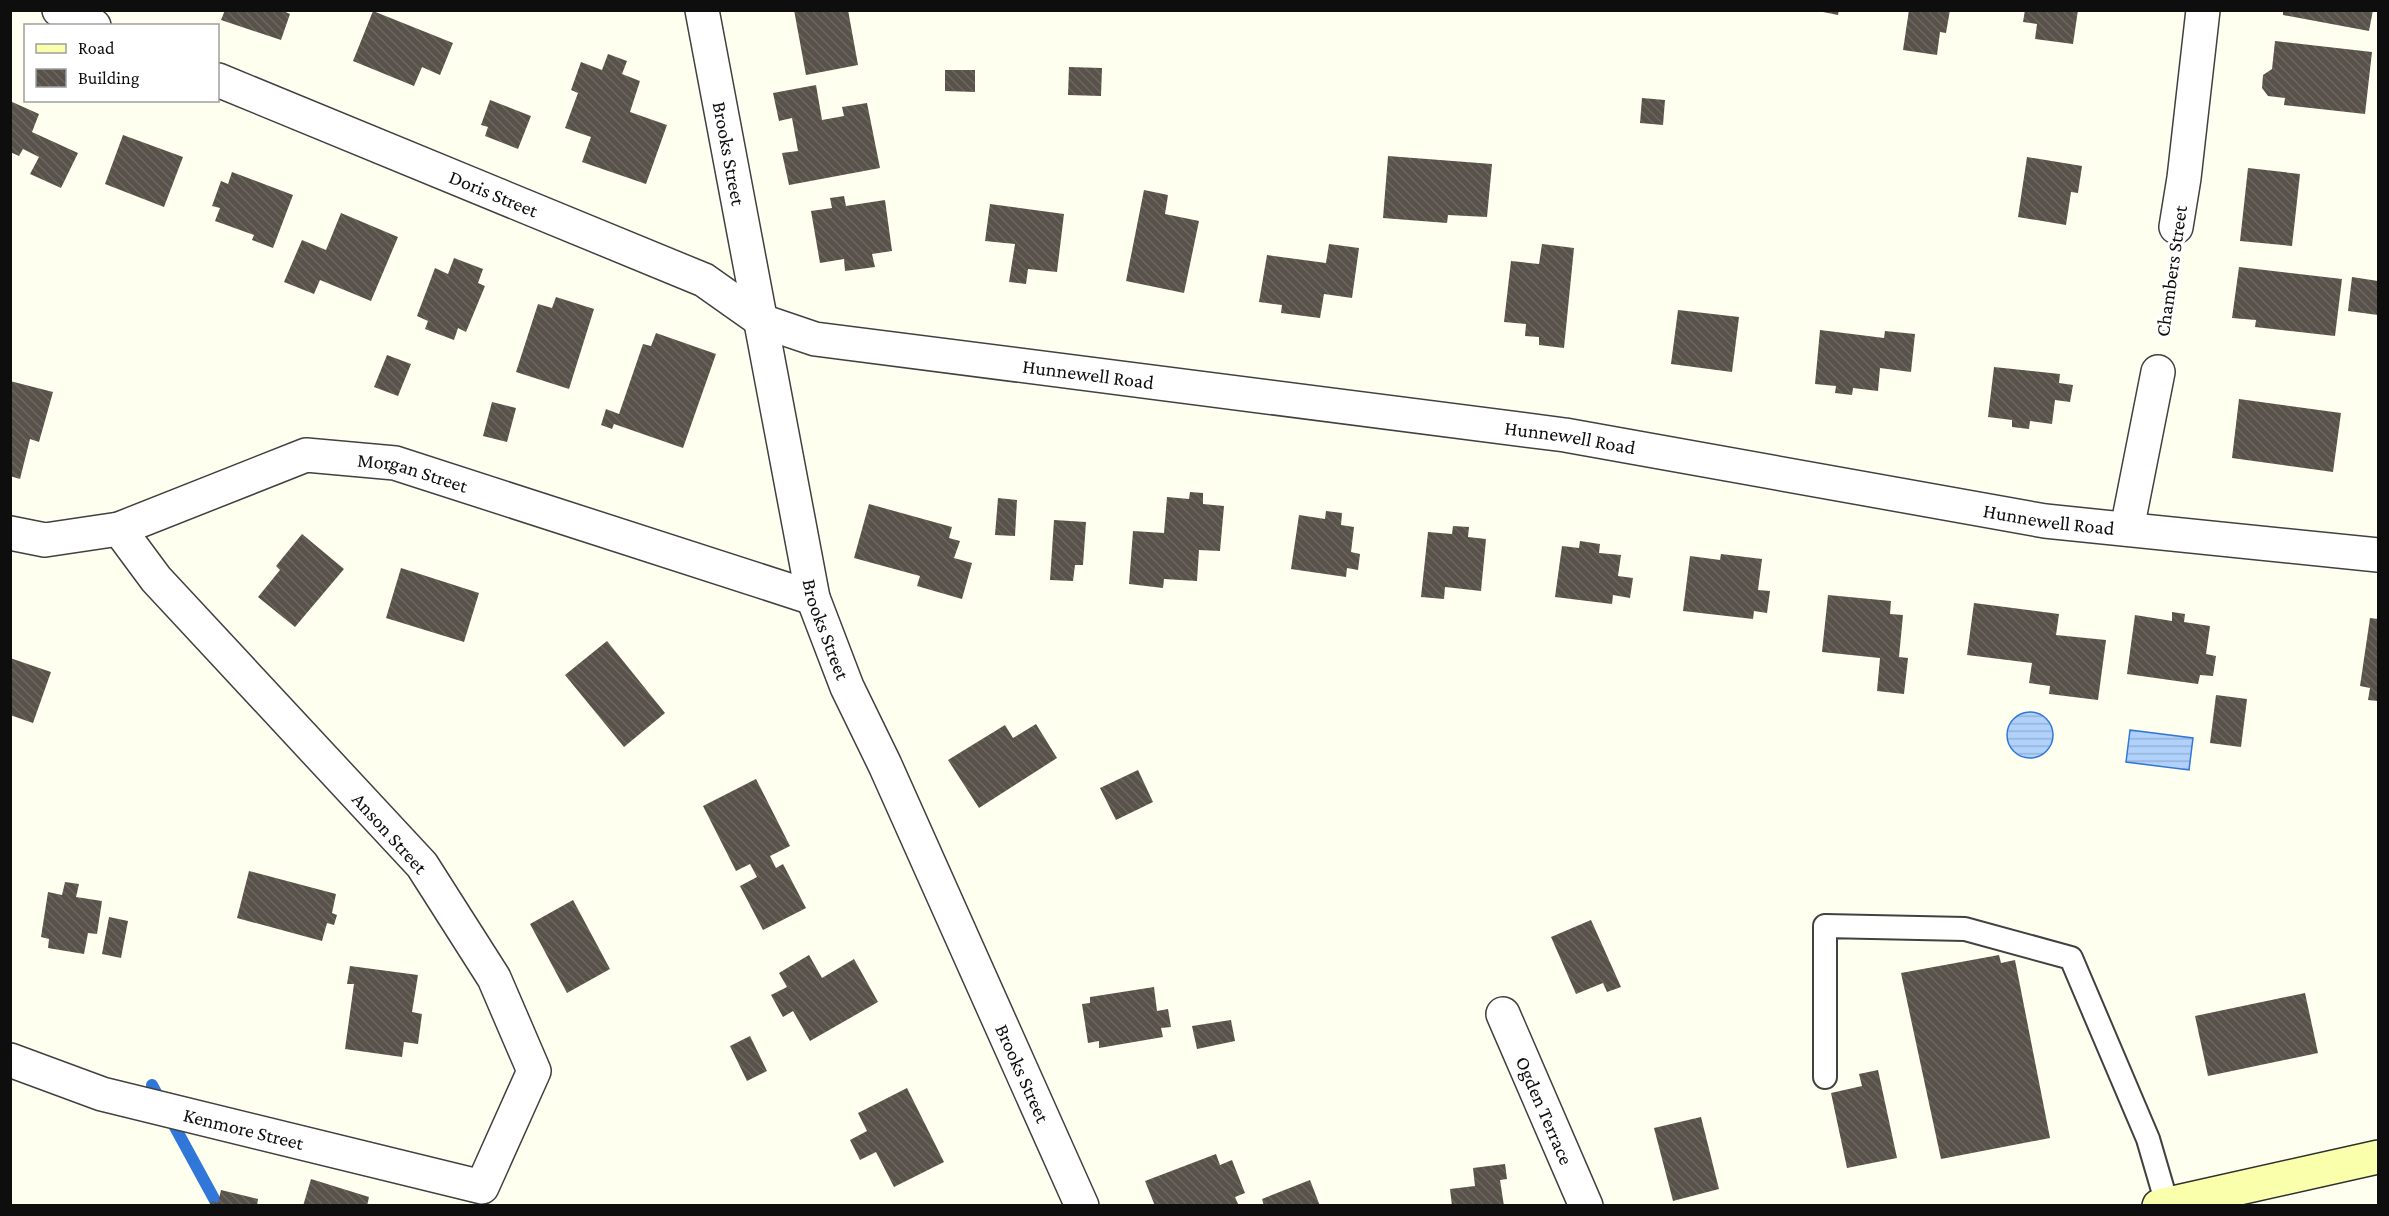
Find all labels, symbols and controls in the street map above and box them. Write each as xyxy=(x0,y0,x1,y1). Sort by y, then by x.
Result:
legend xyxy=(24,24,219,102)
text: Road xyxy=(78,38,115,58)
text: Building xyxy=(78,68,140,88)
street label: Brooks Street xyxy=(708,100,750,208)
street label: Doris Street xyxy=(446,165,542,222)
street label: Chambers Street xyxy=(2151,204,2191,338)
street label: Hunnewell Road xyxy=(1021,355,1156,393)
street label: Hunnewell Road xyxy=(1503,416,1638,459)
street label: Morgan Street xyxy=(356,449,471,497)
street label: Hunnewell Road xyxy=(1982,499,2116,539)
street label: Brooks Street xyxy=(799,577,854,683)
street label: Anson Street xyxy=(348,788,432,878)
street label: Brooks Street xyxy=(991,1021,1054,1126)
street label: Ogden Terrace xyxy=(1512,1053,1578,1168)
street label: Kenmore Street xyxy=(181,1103,306,1154)

